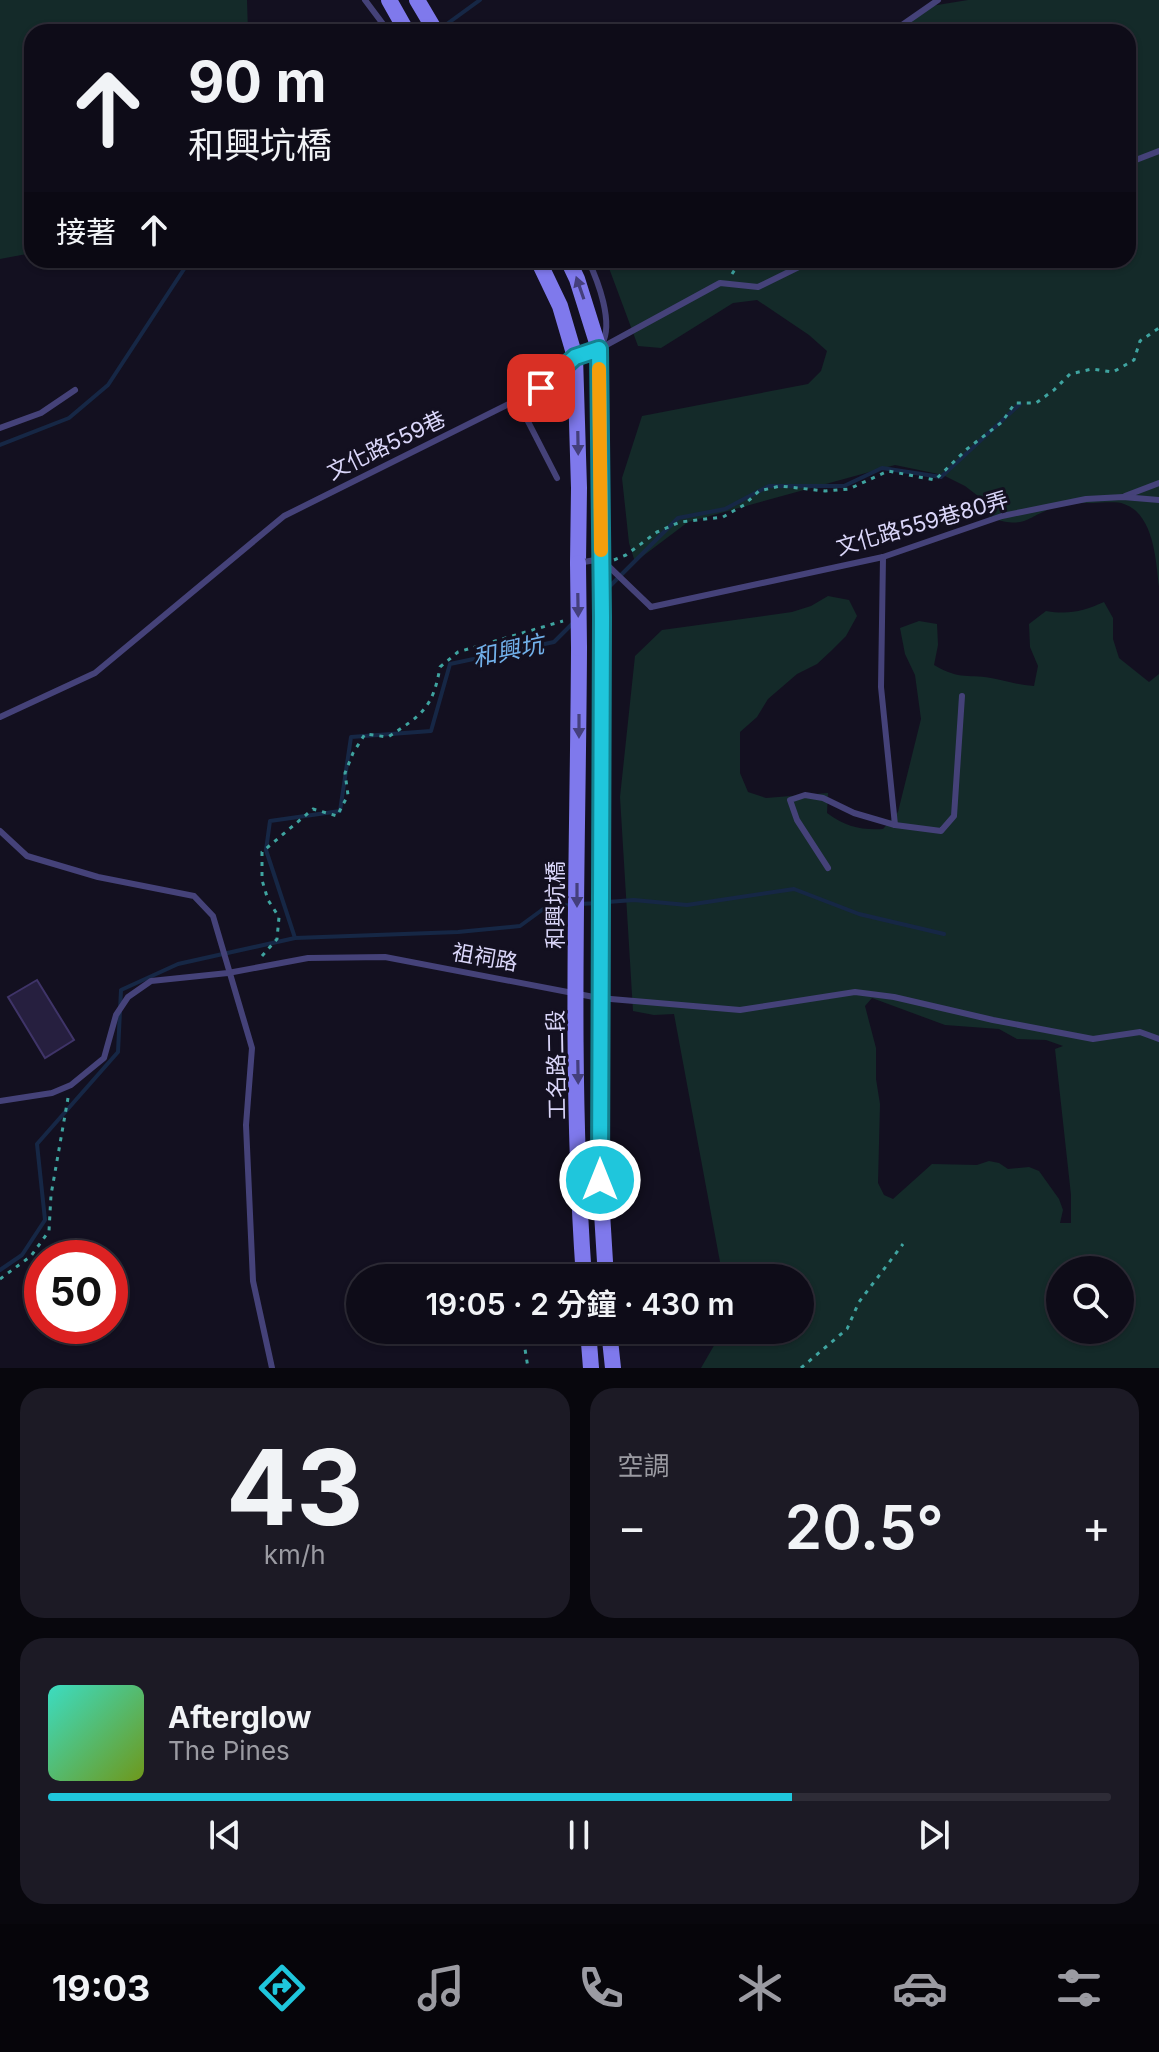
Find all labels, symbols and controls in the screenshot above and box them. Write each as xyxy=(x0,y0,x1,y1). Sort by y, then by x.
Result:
text: 90 m xyxy=(188,48,327,116)
icon: ahead xyxy=(56,56,160,160)
text: 和興坑橋 xyxy=(188,123,332,167)
icon: ahead xyxy=(132,208,176,252)
text: 接著 xyxy=(56,214,116,250)
one-way arrow xyxy=(573,276,585,300)
pin xyxy=(507,354,575,422)
icon: arrive xyxy=(519,366,563,410)
street label: 文化路559巷 xyxy=(323,405,449,485)
one-way arrow xyxy=(571,431,584,456)
street label: 文化路559巷80弄 xyxy=(833,486,1011,560)
one-way arrow xyxy=(572,593,585,618)
water label: 和興坑 xyxy=(470,629,549,673)
one-way arrow xyxy=(572,714,585,739)
street label: 和興坑橋 xyxy=(542,861,568,949)
one-way arrow xyxy=(571,883,584,908)
street label: 祖祠路 xyxy=(450,938,520,976)
street label: 工名路二段 xyxy=(542,1010,570,1120)
one-way arrow xyxy=(572,1060,584,1085)
position arrow xyxy=(558,1138,642,1222)
speed limit sign: 50 xyxy=(24,1240,128,1344)
map controls xyxy=(1046,1256,1134,1344)
button: search xyxy=(1046,1256,1134,1344)
text: 19:05 · 2 分鐘 · 430 m xyxy=(425,1286,735,1322)
text: 43 xyxy=(226,1424,363,1550)
text: 空調 xyxy=(618,1450,670,1481)
text: 20.5° xyxy=(785,1491,944,1563)
text: − xyxy=(618,1500,647,1554)
text: + xyxy=(1082,1500,1111,1554)
text: km/h xyxy=(264,1539,326,1570)
text: Afterglow xyxy=(168,1699,312,1735)
text: The Pines xyxy=(168,1735,290,1766)
icon: previous xyxy=(203,1813,247,1857)
icon: pause xyxy=(557,1813,601,1857)
icon: next xyxy=(912,1813,956,1857)
icon: directions xyxy=(254,1960,310,2016)
icon: music xyxy=(413,1960,469,2016)
icon: phone xyxy=(573,1960,629,2016)
icon: climate xyxy=(732,1960,788,2016)
icon: car xyxy=(892,1960,948,2016)
icon: filters xyxy=(1051,1960,1107,2016)
text: 19:03 xyxy=(52,1966,150,2010)

